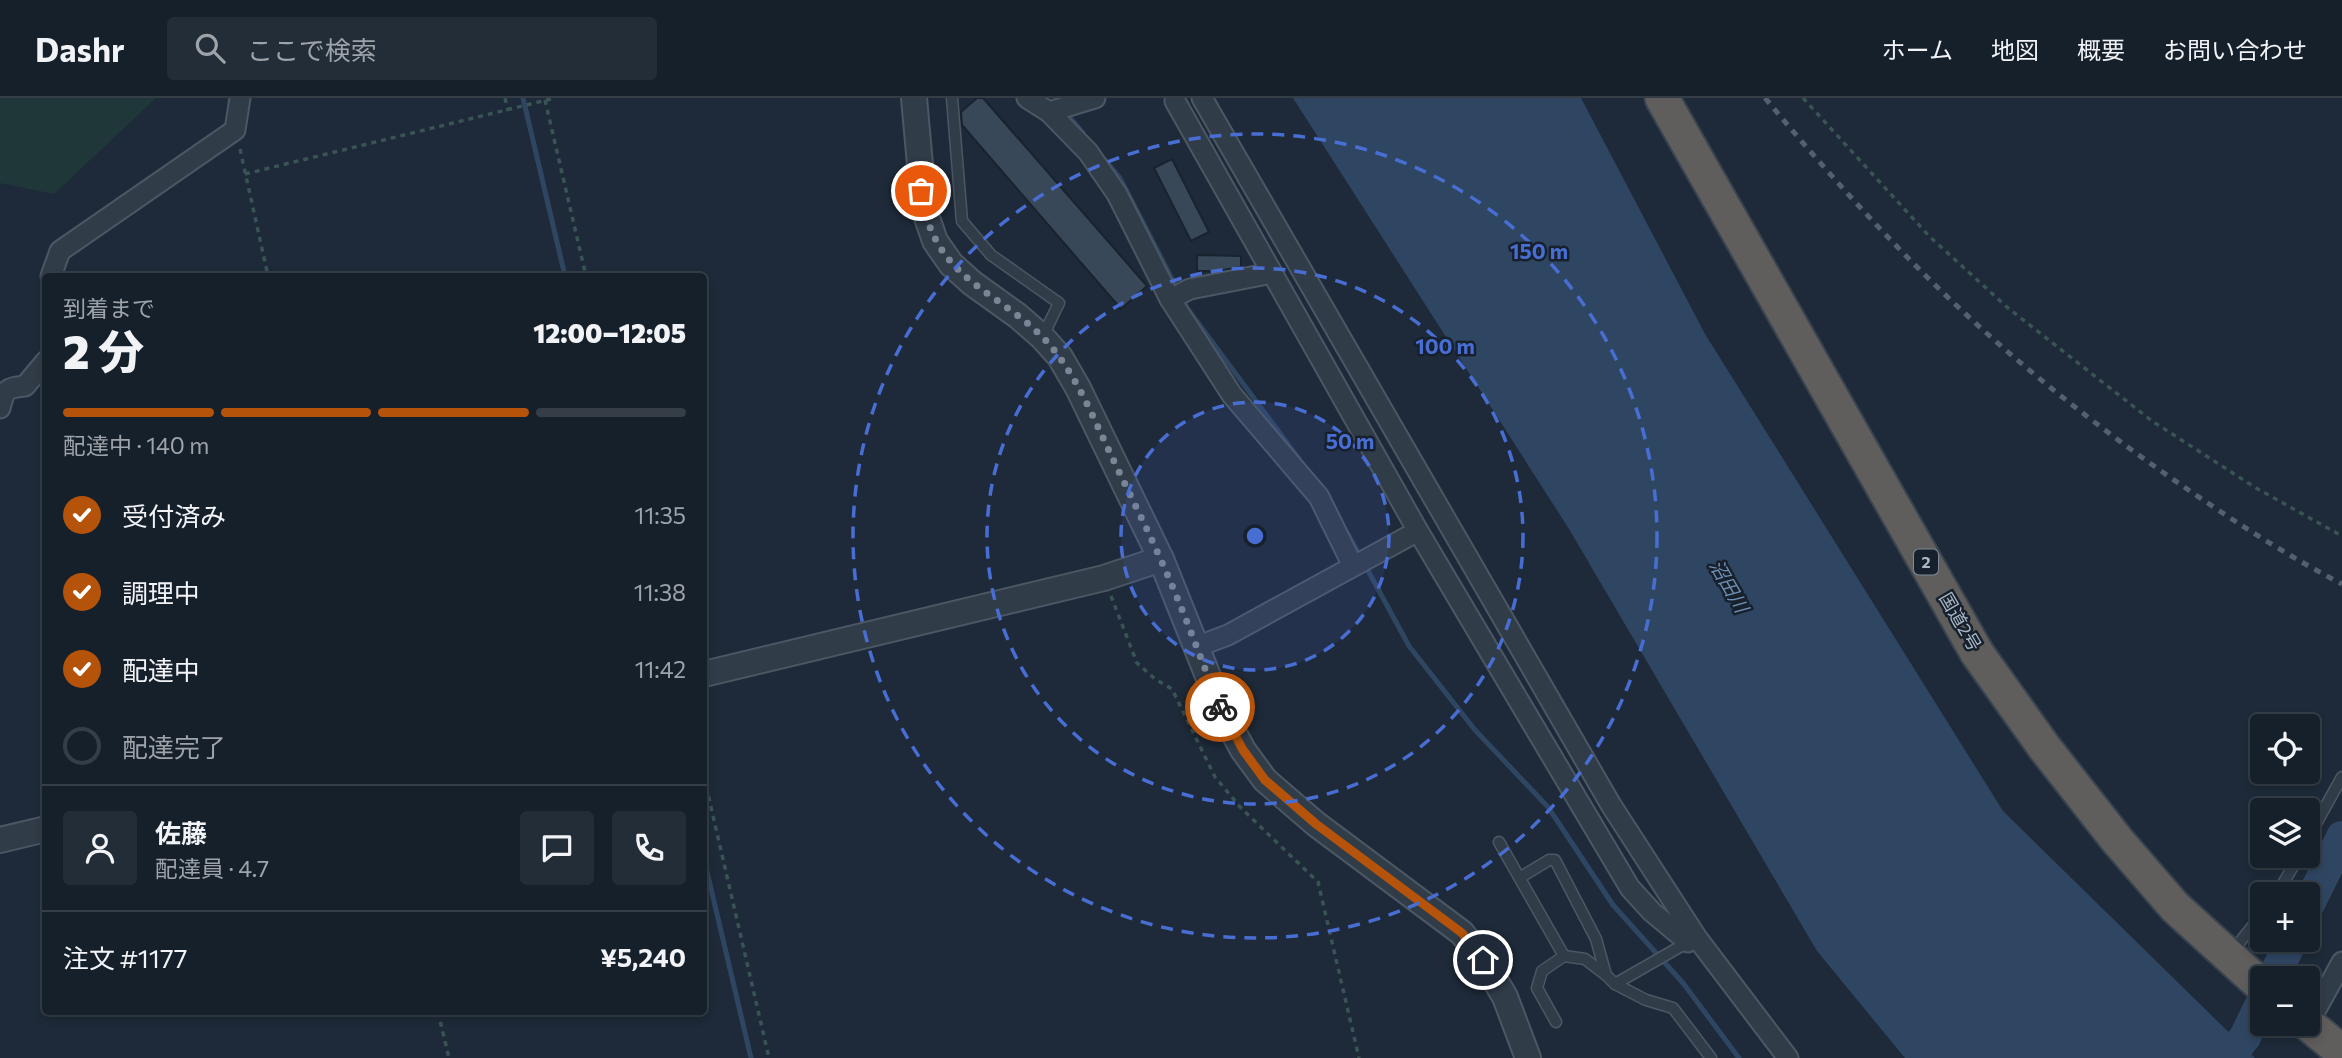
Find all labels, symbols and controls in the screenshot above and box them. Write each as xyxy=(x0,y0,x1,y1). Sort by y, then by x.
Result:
search box xyxy=(167,17,657,80)
text: Dashr xyxy=(35,28,125,69)
icon: search xyxy=(191,29,229,67)
text: ここで検索 xyxy=(247,34,377,65)
text: ホーム xyxy=(1882,35,1953,64)
text: 地図 xyxy=(1991,35,2039,64)
text: 概要 xyxy=(2077,35,2125,64)
text: お問い合わせ xyxy=(2163,35,2307,64)
pin xyxy=(891,161,951,221)
icon: bag xyxy=(902,172,940,210)
text: 150 m xyxy=(1510,238,1568,263)
text: 到着まで xyxy=(63,294,155,322)
text: 12:00–12:05 xyxy=(533,317,686,348)
text: 2 分 xyxy=(63,322,144,378)
text: 100 m xyxy=(1415,333,1475,358)
text: 50 m xyxy=(1326,428,1374,453)
text: 配達中 · 140 m xyxy=(63,431,209,459)
icon: check xyxy=(63,496,101,534)
text: 受付済み xyxy=(122,500,226,531)
text: 11:35 xyxy=(635,501,686,529)
centre of rings xyxy=(1243,524,1267,548)
road number: 2 xyxy=(1914,550,1938,575)
water label: 沼田川 xyxy=(1705,555,1755,618)
icon: check xyxy=(63,573,101,611)
text: 調理中 xyxy=(122,577,200,608)
text: 11:38 xyxy=(634,578,686,606)
street label: 国道2号 xyxy=(1935,588,1986,655)
icon: check xyxy=(63,650,101,688)
text: 配達中 xyxy=(122,654,200,685)
text: 11:42 xyxy=(635,655,686,683)
courier xyxy=(1185,672,1255,742)
icon: bike xyxy=(1201,688,1239,726)
map controls xyxy=(2250,714,2320,1036)
button: locate xyxy=(2250,714,2320,784)
text: 配達完了 xyxy=(122,731,226,762)
button: layers xyxy=(2250,798,2320,868)
button: person xyxy=(63,811,137,885)
button: chat xyxy=(520,811,594,885)
button: phone xyxy=(612,811,686,885)
text: 佐藤 xyxy=(155,817,207,848)
text: 配達員 · 4.7 xyxy=(155,854,269,882)
button: + xyxy=(2250,882,2320,952)
pin xyxy=(1453,930,1513,990)
text: ¥5,240 xyxy=(600,941,686,972)
icon: home xyxy=(1464,941,1502,979)
text: 注文 #1177 xyxy=(63,942,187,973)
button: − xyxy=(2250,966,2320,1036)

